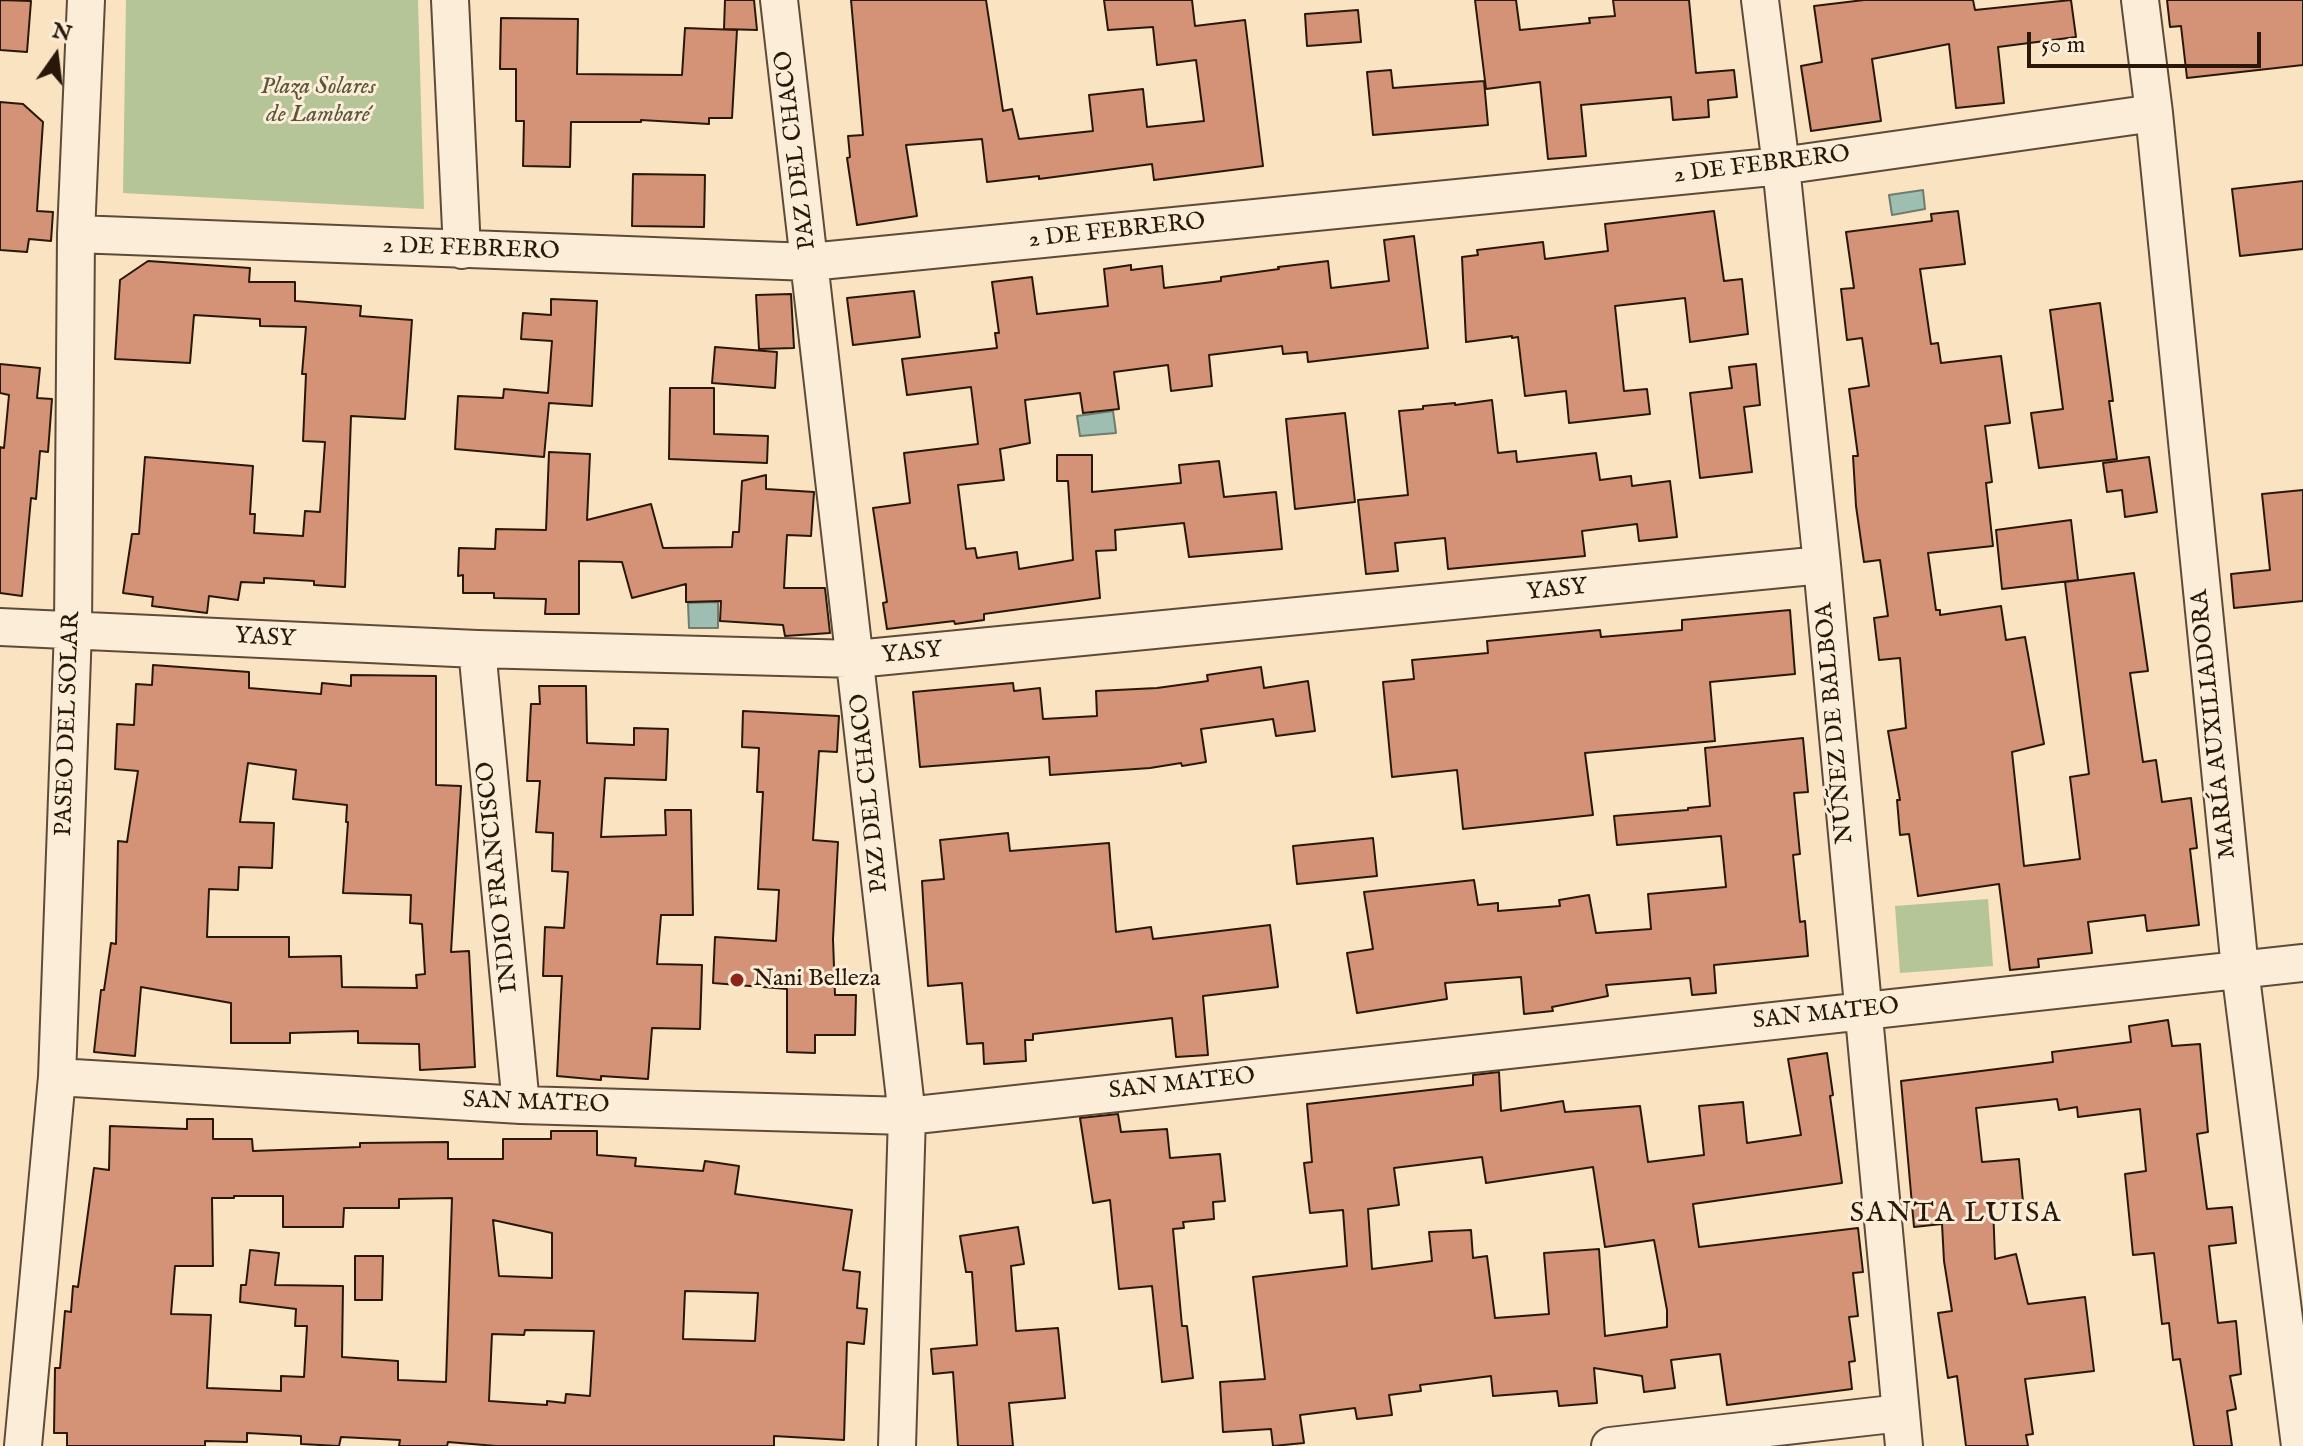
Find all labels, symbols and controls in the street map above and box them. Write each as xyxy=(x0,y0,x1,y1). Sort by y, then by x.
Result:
north arrow xyxy=(16,16,96,96)
scale bar xyxy=(2031,16,2265,66)
text: N xyxy=(49,17,74,49)
text: 50 m xyxy=(2041,30,2085,61)
street label: PAZ DEL CHACO xyxy=(771,49,823,251)
park label: Plaza Solares de Lambaré xyxy=(260,74,376,130)
street label: 2 DE FEBRERO xyxy=(1672,141,1852,191)
street label: 2 DE FEBRERO xyxy=(1027,208,1207,256)
street label: 2 DE FEBRERO xyxy=(382,233,560,267)
street label: YASY xyxy=(1525,574,1589,608)
street label: MARÍA AUXILIADORA xyxy=(2187,588,2243,860)
street label: NÚÑEZ DE BALBOA xyxy=(1811,601,1861,845)
street label: PASEO DEL SOLAR xyxy=(51,611,87,837)
street label: YASY xyxy=(234,623,296,655)
street label: YASY xyxy=(880,637,944,671)
street label: PAZ DEL CHACO xyxy=(846,692,896,894)
street label: INDIO FRANCISCO xyxy=(473,760,525,994)
place label: Nani Belleza xyxy=(753,966,880,994)
marker: Nani Belleza xyxy=(728,971,746,989)
street label: SAN MATEO xyxy=(1752,993,1900,1037)
street label: SAN MATEO xyxy=(1108,1063,1256,1107)
street label: SAN MATEO xyxy=(462,1087,610,1121)
district label: SANTA LUISA xyxy=(1850,1198,2062,1232)

